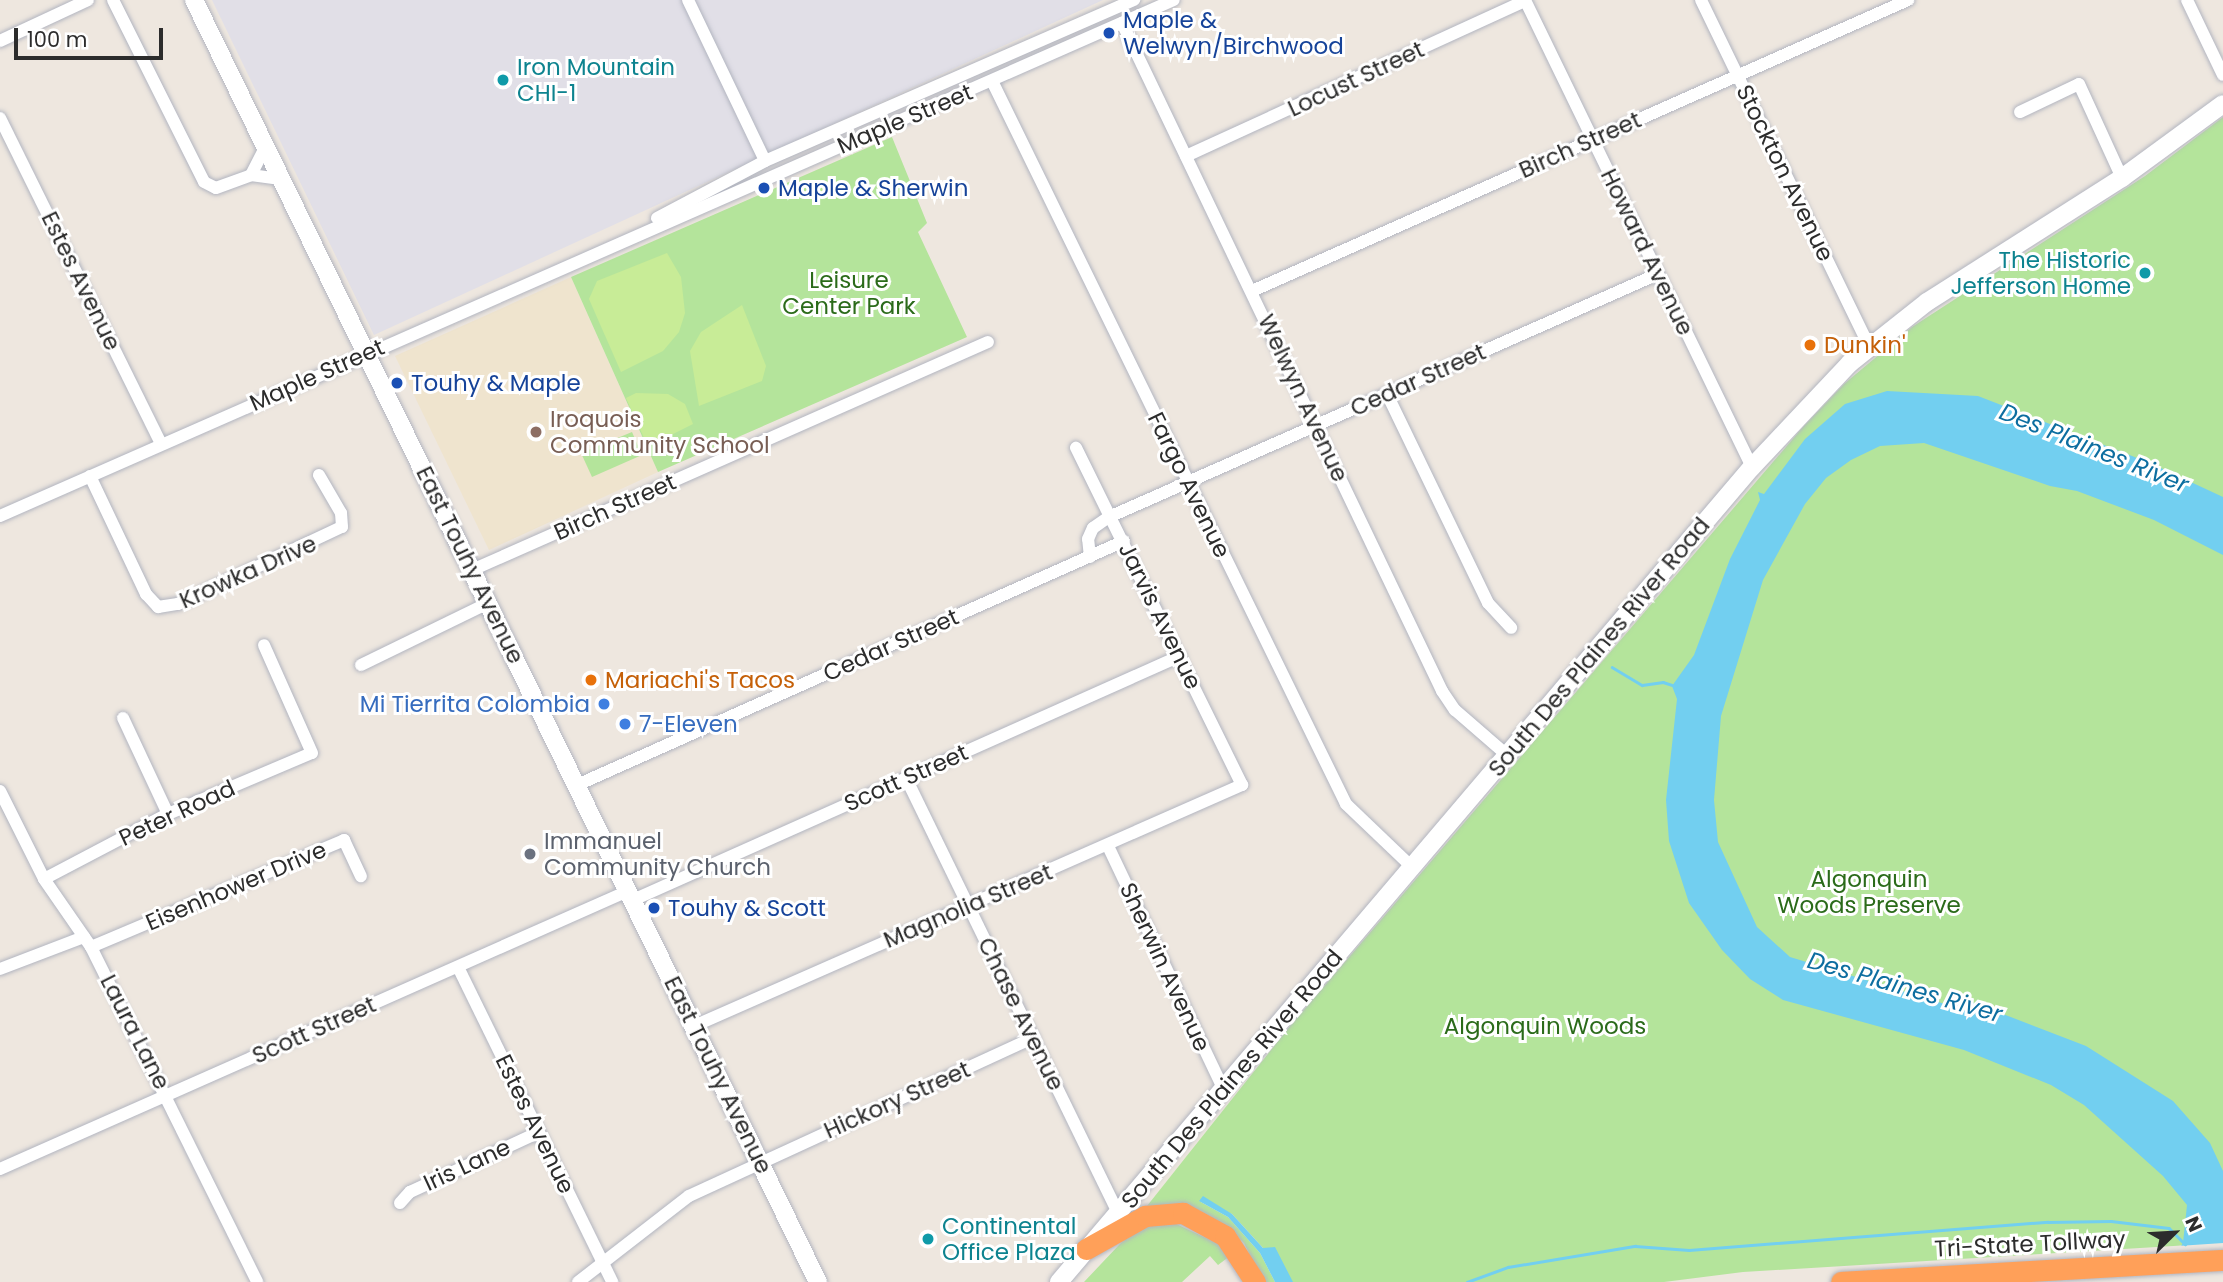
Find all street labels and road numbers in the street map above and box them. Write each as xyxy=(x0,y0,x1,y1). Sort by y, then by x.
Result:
street label: Locust Street xyxy=(1283,35,1429,123)
street label: Maple Street xyxy=(833,78,977,160)
street label: Stockton Avenue xyxy=(1730,80,1840,266)
street label: Birch Street xyxy=(1515,106,1645,184)
street label: Howard Avenue xyxy=(1595,164,1699,340)
street label: Estes Avenue xyxy=(36,207,126,355)
street label: Welwyn Avenue xyxy=(1252,310,1354,486)
street label: Maple Street xyxy=(245,333,389,417)
street label: Cedar Street xyxy=(1346,338,1490,422)
street label: Fargo Avenue xyxy=(1142,408,1236,562)
street label: East Touhy Avenue xyxy=(410,462,530,668)
street label: Birch Street xyxy=(550,468,680,546)
street label: South Des Plaines River Road xyxy=(1483,512,1715,782)
street label: Krowka Drive xyxy=(175,529,321,615)
street label: Jarvis Avenue xyxy=(1113,538,1207,694)
street label: Cedar Street xyxy=(819,603,963,687)
street label: Scott Street xyxy=(840,738,972,818)
street label: Peter Road xyxy=(115,774,239,852)
street label: Eisenhower Drive xyxy=(142,836,330,936)
street label: Magnolia Street xyxy=(879,858,1057,954)
street label: Sherwin Avenue xyxy=(1114,878,1216,1056)
street label: Chase Avenue xyxy=(972,933,1070,1095)
street label: South Des Plaines River Road xyxy=(1116,944,1348,1214)
street label: Laura Lane xyxy=(94,970,176,1094)
street label: East Touhy Avenue xyxy=(658,972,778,1178)
street label: Scott Street xyxy=(248,990,380,1070)
street label: Estes Avenue xyxy=(490,1050,580,1198)
street label: Hickory Street xyxy=(820,1055,974,1145)
street label: Iris Lane xyxy=(419,1133,515,1197)
street label: Tri-State Tollway xyxy=(1934,1225,2126,1263)

